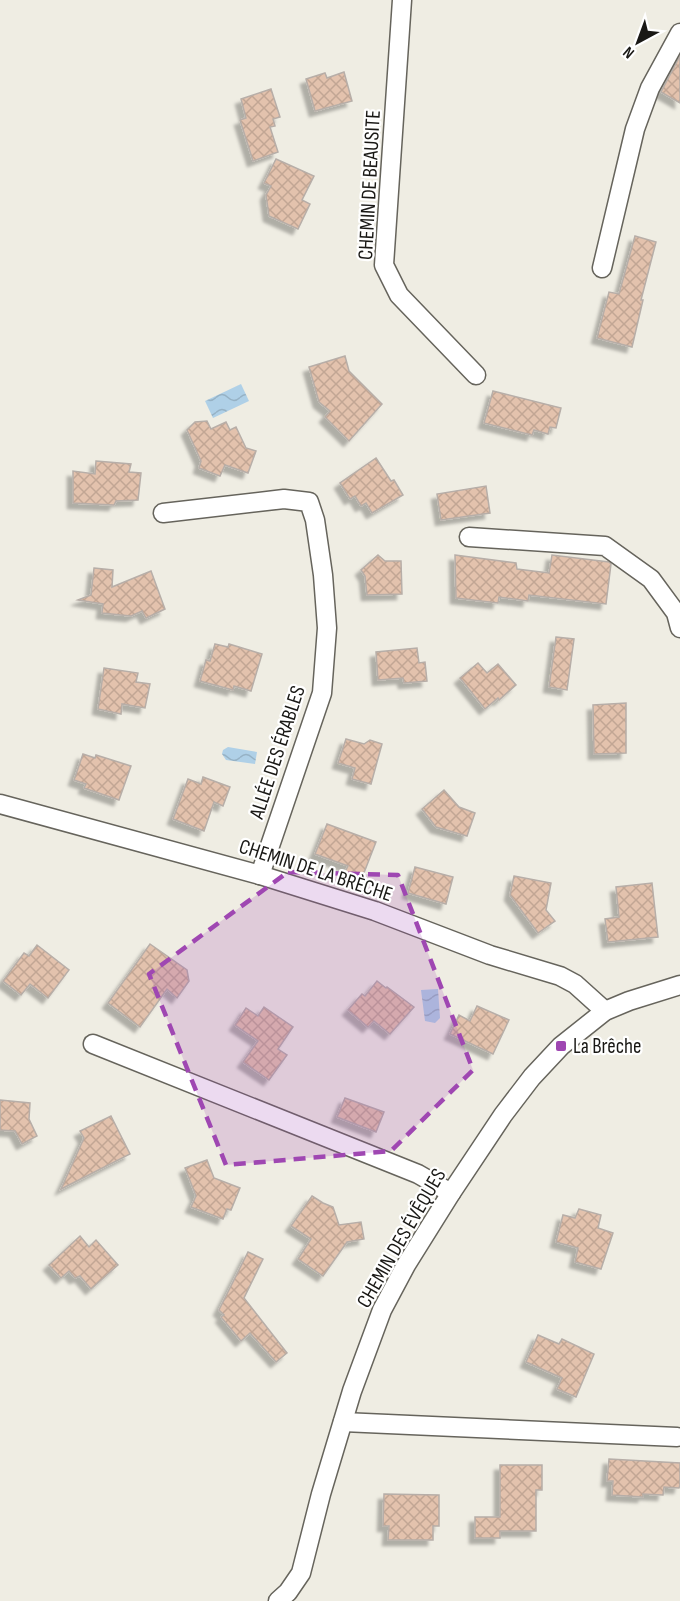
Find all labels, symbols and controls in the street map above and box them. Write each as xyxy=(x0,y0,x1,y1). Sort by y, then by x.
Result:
north arrow xyxy=(608,12,668,72)
text: N xyxy=(620,42,639,62)
street label: CHEMIN DE BEAUSITE xyxy=(353,109,386,261)
street label: ALLÉE DES ÉRABLES xyxy=(244,682,311,823)
street label: CHEMIN DE LA BRÈCHE xyxy=(236,834,396,907)
place label: La Brêche xyxy=(573,1034,642,1059)
marker: La Brêche xyxy=(554,1039,568,1053)
street label: CHEMIN DES ÉVÊQUES xyxy=(351,1164,451,1312)

